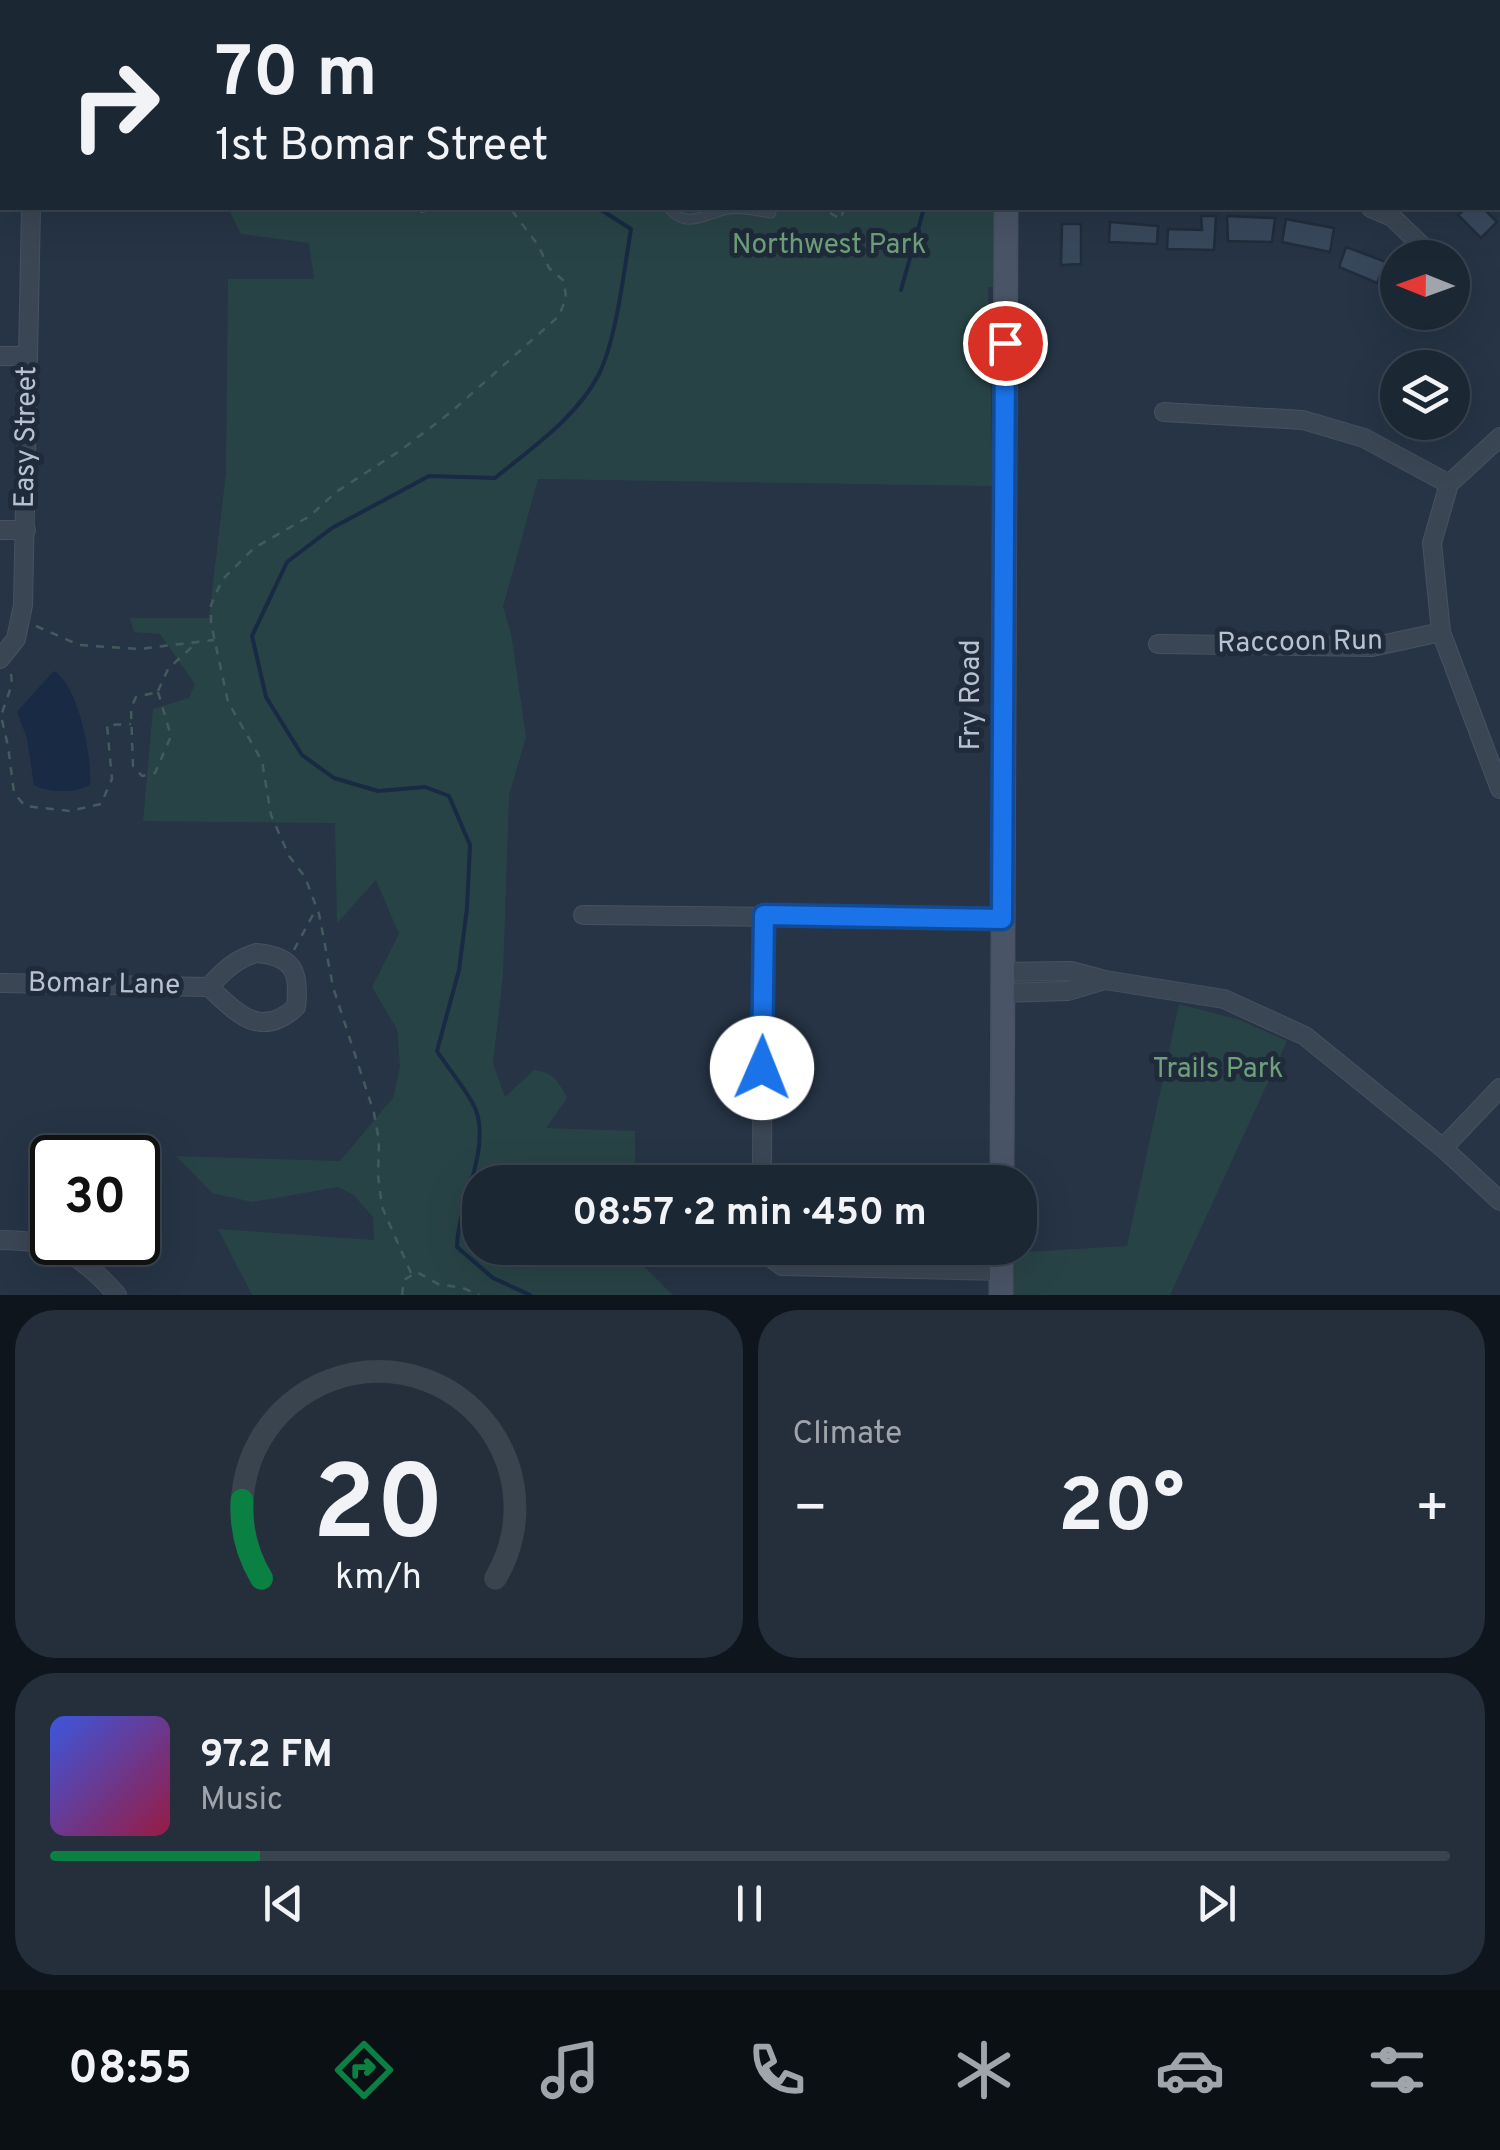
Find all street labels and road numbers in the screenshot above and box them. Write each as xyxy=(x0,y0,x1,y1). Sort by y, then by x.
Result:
street label: Easy Street xyxy=(8,365,46,509)
street label: Raccoon Run xyxy=(1217,624,1383,662)
street label: Fry Road xyxy=(954,640,990,751)
street label: Bomar Lane xyxy=(27,966,181,1004)

